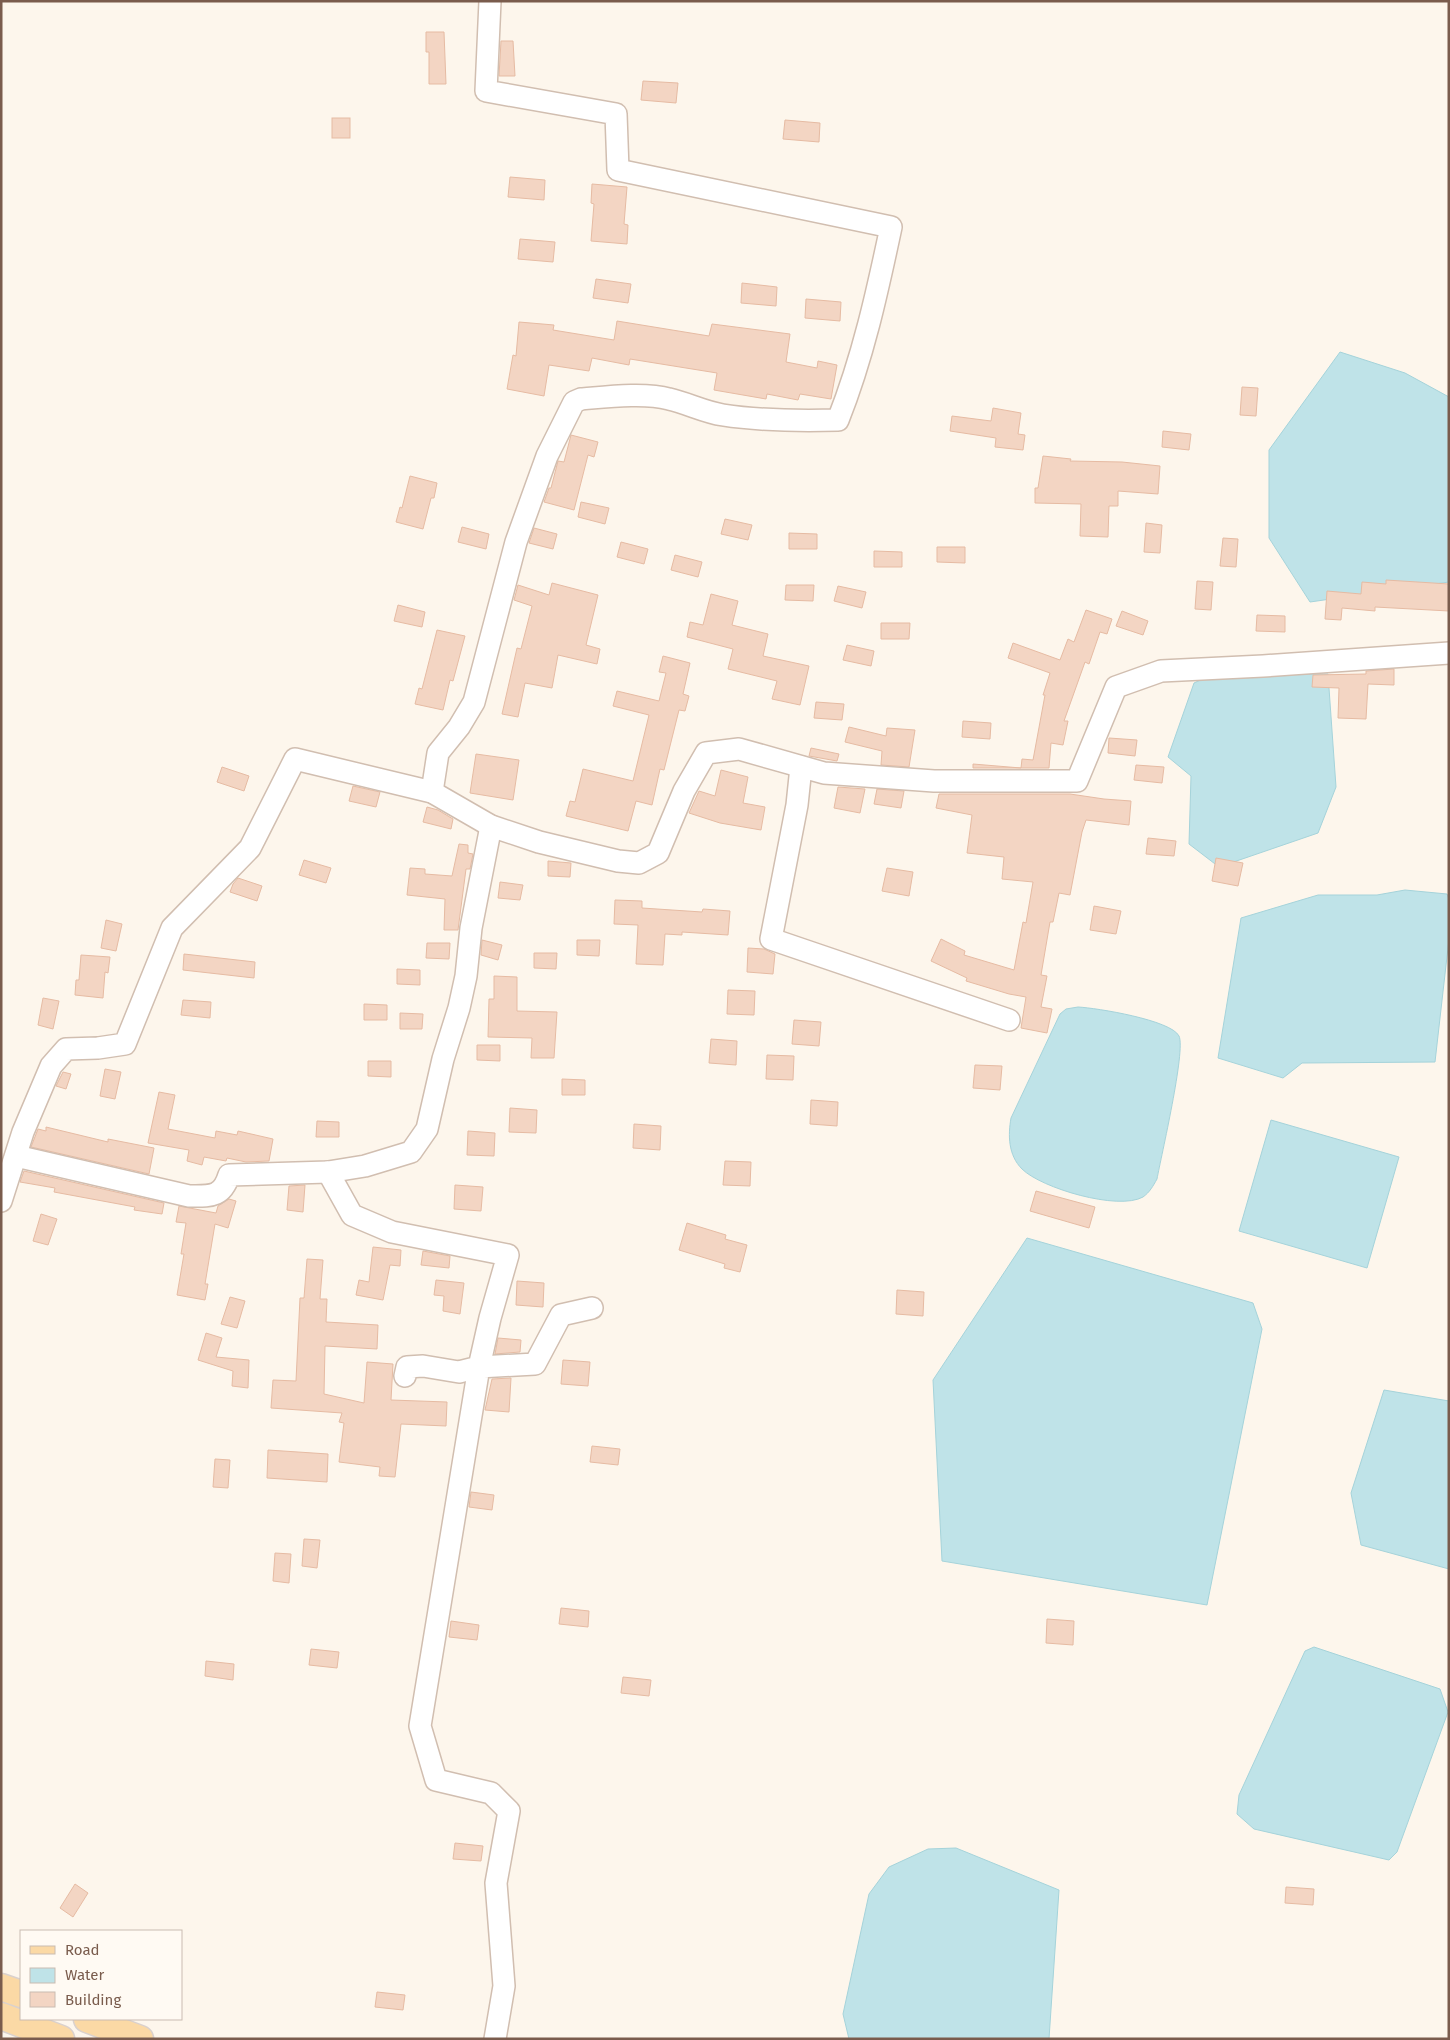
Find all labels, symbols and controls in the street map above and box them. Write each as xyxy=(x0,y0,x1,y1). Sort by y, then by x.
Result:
legend xyxy=(20,1930,182,2020)
text: Road xyxy=(65,1941,100,1959)
text: Water xyxy=(65,1966,104,1984)
text: Building xyxy=(65,1991,121,2009)

